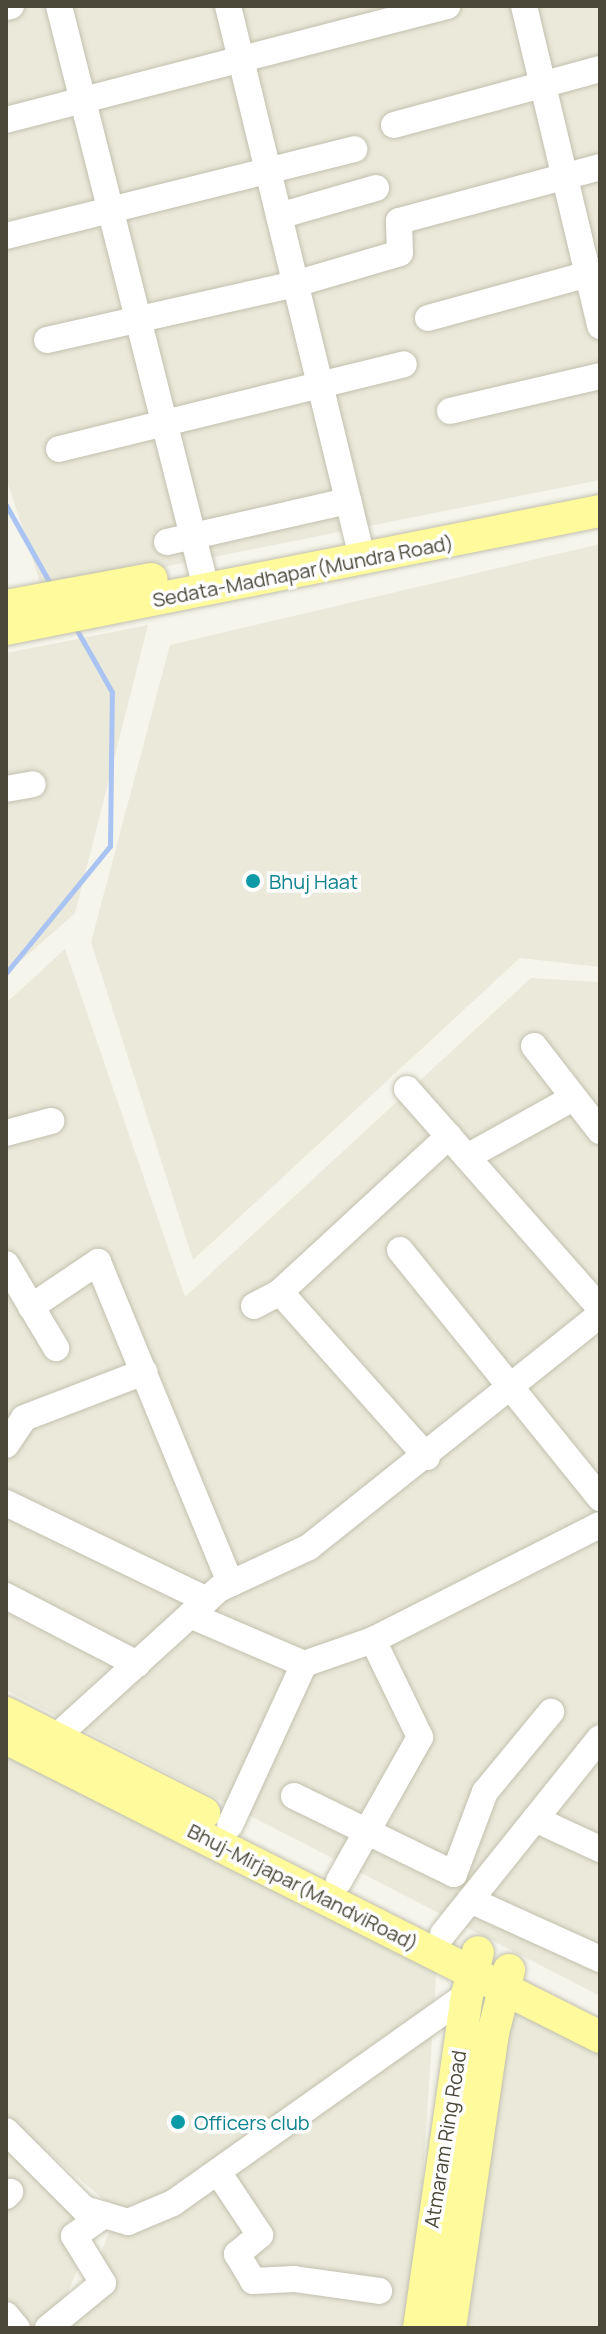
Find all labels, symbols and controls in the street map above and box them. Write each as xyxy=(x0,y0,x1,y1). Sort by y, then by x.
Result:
street label: Sedata-Madhapar(Mundra Road) xyxy=(150,530,456,612)
place label: Bhuj Haat xyxy=(269,869,358,893)
marker: Bhuj Haat xyxy=(244,872,262,890)
street label: Bhuj-Mirjapar(MandviRoad) xyxy=(184,1818,422,1956)
street label: Atmaram Ring Road xyxy=(419,2048,471,2230)
place label: Officers club xyxy=(194,2110,310,2134)
marker: Officers club xyxy=(169,2113,187,2131)

